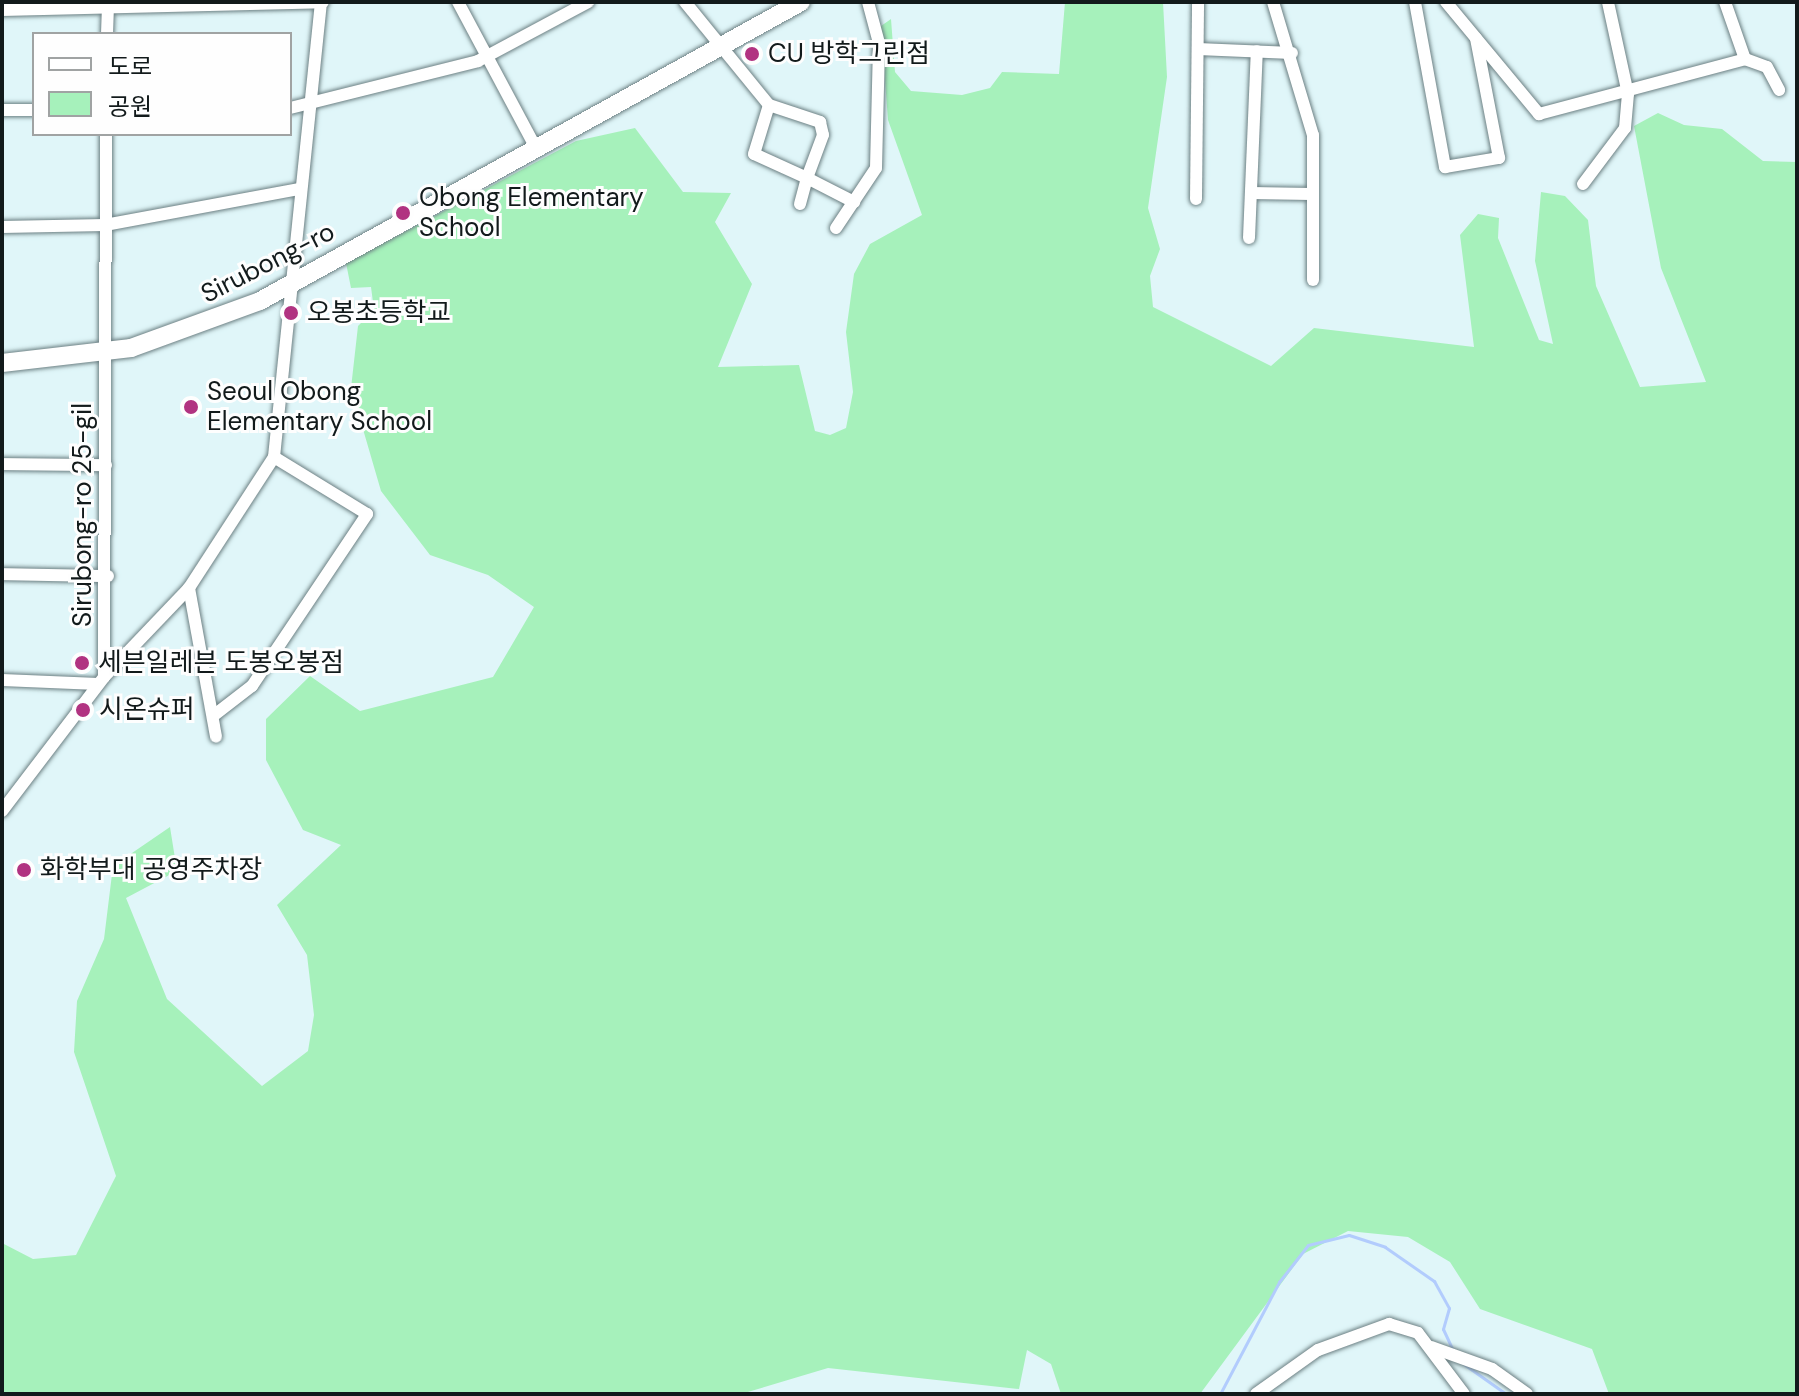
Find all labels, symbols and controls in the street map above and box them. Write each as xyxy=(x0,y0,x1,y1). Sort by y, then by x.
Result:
legend xyxy=(32,32,292,136)
place label: CU 방학그린점 xyxy=(768,38,930,70)
marker: CU 방학그린점 xyxy=(743,45,761,63)
text: 도로 xyxy=(108,51,152,82)
text: 공원 xyxy=(108,91,152,122)
place label: Obong Elementary School xyxy=(419,182,644,244)
marker: Obong Elementary School xyxy=(394,204,412,222)
street label: Sirubong-ro xyxy=(196,216,340,310)
place label: 오봉초등학교 xyxy=(307,297,451,329)
marker: 오봉초등학교 xyxy=(282,304,300,322)
place label: Seoul Obong Elementary School xyxy=(207,376,432,438)
marker: Seoul Obong Elementary School xyxy=(182,398,200,416)
street label: Sirubong-ro 25-gil xyxy=(67,403,99,627)
place label: 세븐일레븐 도봉오봉점 xyxy=(98,647,344,679)
marker: 세븐일레븐 도봉오봉점 xyxy=(73,654,91,672)
place label: 시온슈퍼 xyxy=(99,694,195,726)
marker: 시온슈퍼 xyxy=(74,701,92,719)
place label: 화학부대 공영주차장 xyxy=(40,854,262,886)
marker: 화학부대 공영주차장 xyxy=(15,861,33,879)

